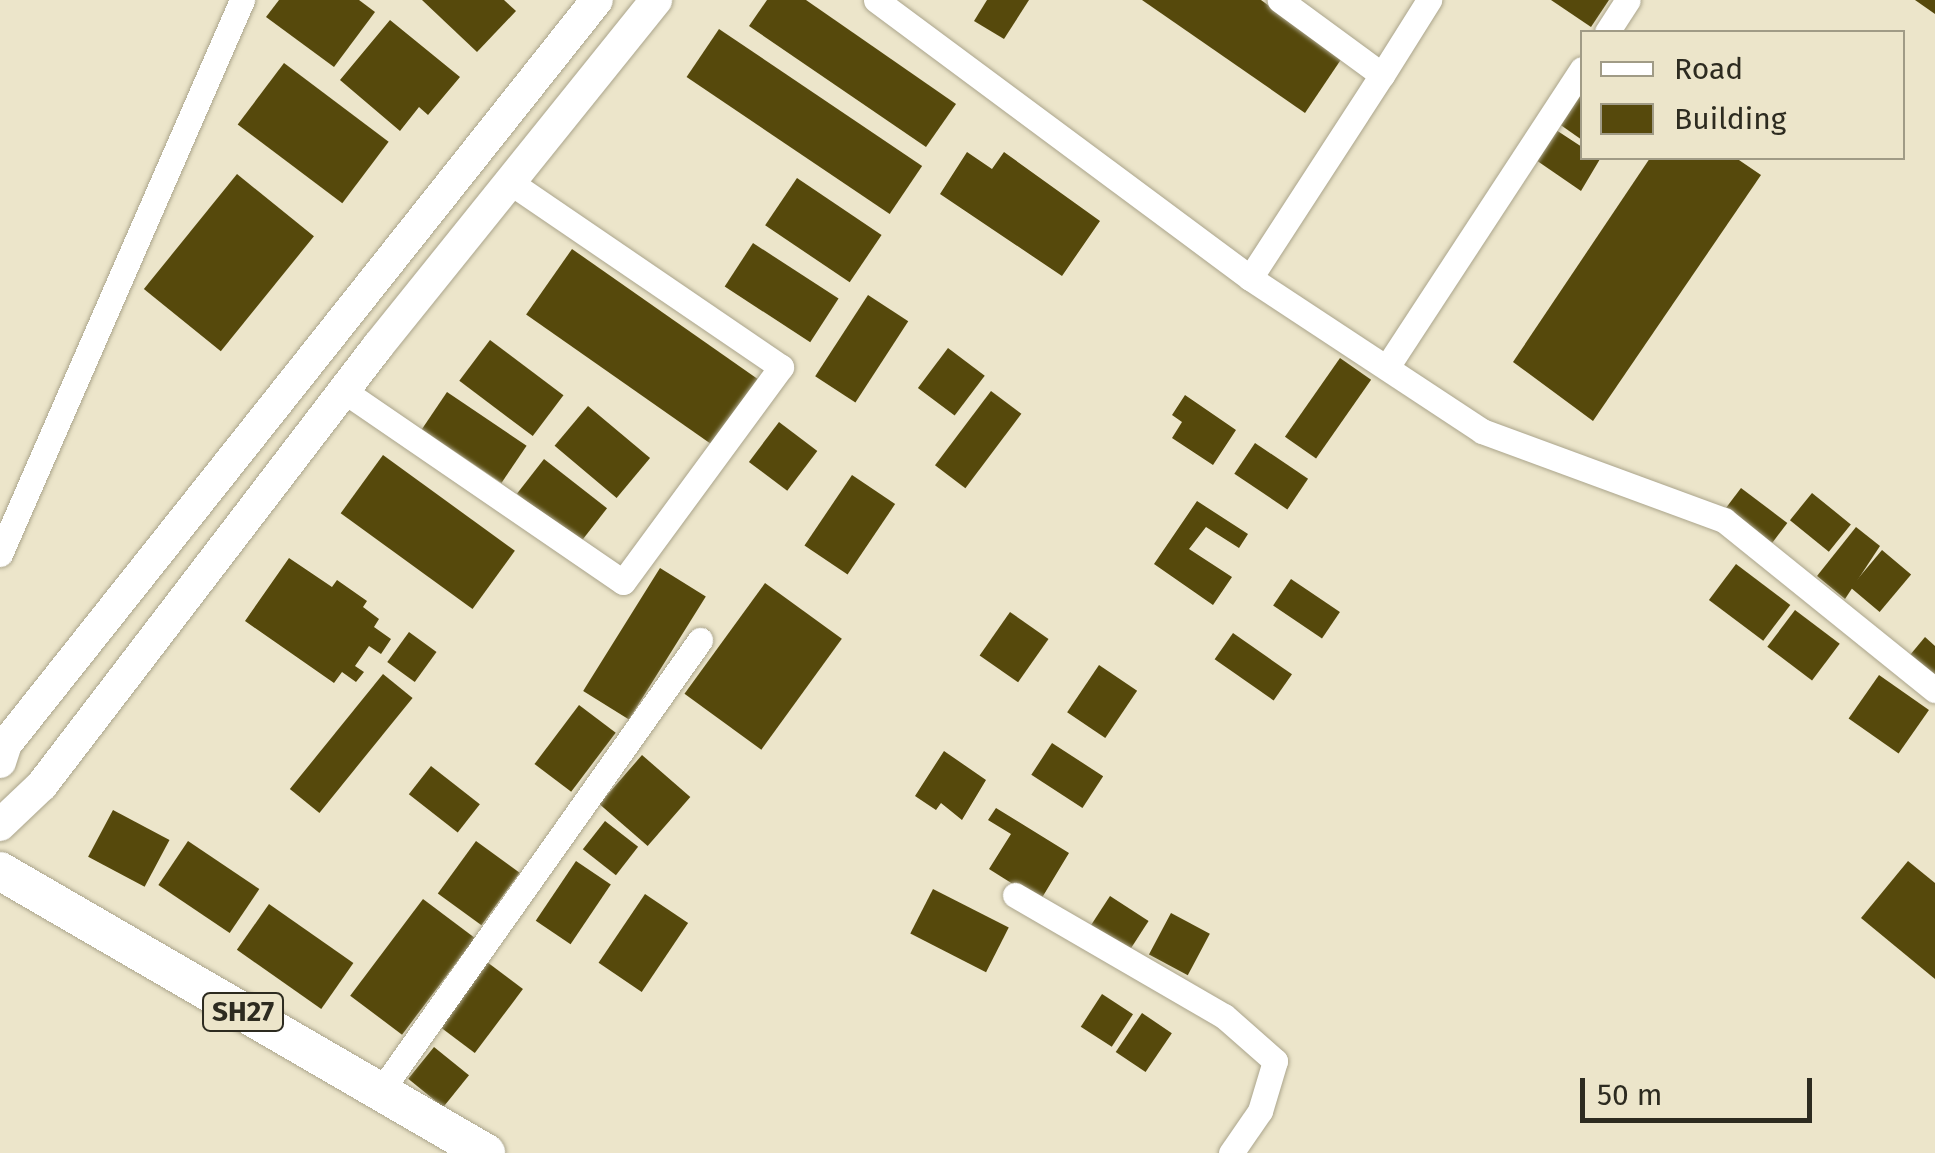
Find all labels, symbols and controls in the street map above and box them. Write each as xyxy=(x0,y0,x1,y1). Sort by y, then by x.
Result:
legend xyxy=(1580,30,1905,160)
text: Road xyxy=(1674,51,1743,87)
text: Building xyxy=(1674,101,1786,137)
road number: SH27 xyxy=(200,989,286,1035)
scale bar xyxy=(1585,1058,1818,1120)
text: 50 m xyxy=(1597,1077,1662,1113)

